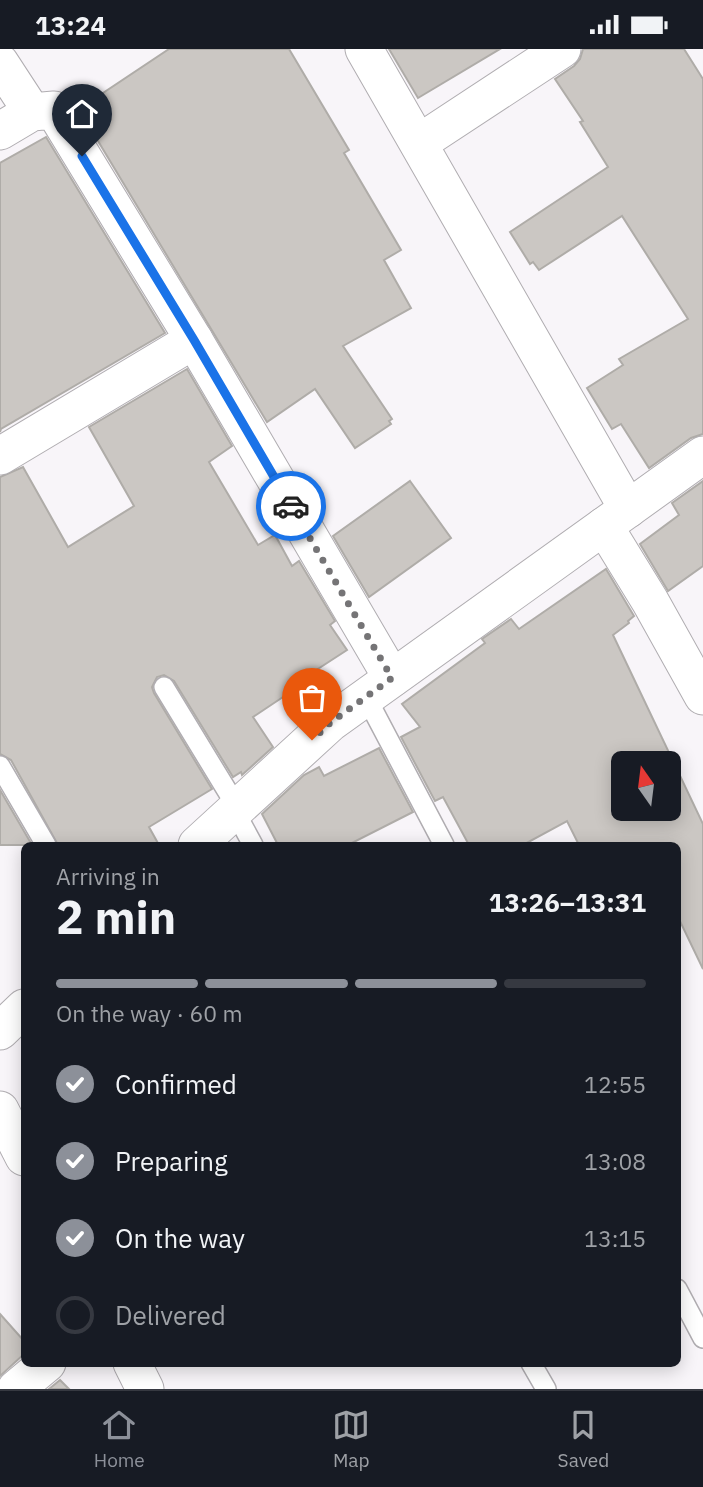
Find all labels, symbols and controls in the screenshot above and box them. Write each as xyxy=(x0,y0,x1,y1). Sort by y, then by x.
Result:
text: 13:24 xyxy=(35,8,106,42)
pin xyxy=(52,84,112,156)
icon: home xyxy=(63,95,101,133)
courier xyxy=(256,471,326,541)
icon: car xyxy=(272,487,310,525)
pin xyxy=(282,668,342,740)
icon: bag xyxy=(293,679,331,717)
north arrow xyxy=(611,751,681,821)
map controls xyxy=(611,751,681,821)
text: Arriving in xyxy=(56,861,160,891)
text: 13:26–13:31 xyxy=(489,885,646,919)
text: 2 min xyxy=(56,887,176,947)
text: On the way · 60 m xyxy=(56,998,243,1028)
icon: check xyxy=(56,1065,94,1103)
text: Confirmed xyxy=(115,1067,237,1101)
text: 12:55 xyxy=(584,1069,646,1099)
icon: check xyxy=(56,1142,94,1180)
text: Preparing xyxy=(115,1144,228,1178)
text: 13:08 xyxy=(584,1146,646,1176)
icon: check xyxy=(56,1219,94,1257)
text: On the way xyxy=(115,1221,245,1255)
text: 13:15 xyxy=(584,1223,646,1253)
text: Delivered xyxy=(115,1298,226,1332)
tab: Home xyxy=(94,1406,145,1472)
tab: Map xyxy=(332,1406,370,1472)
tab: Saved xyxy=(558,1406,609,1472)

